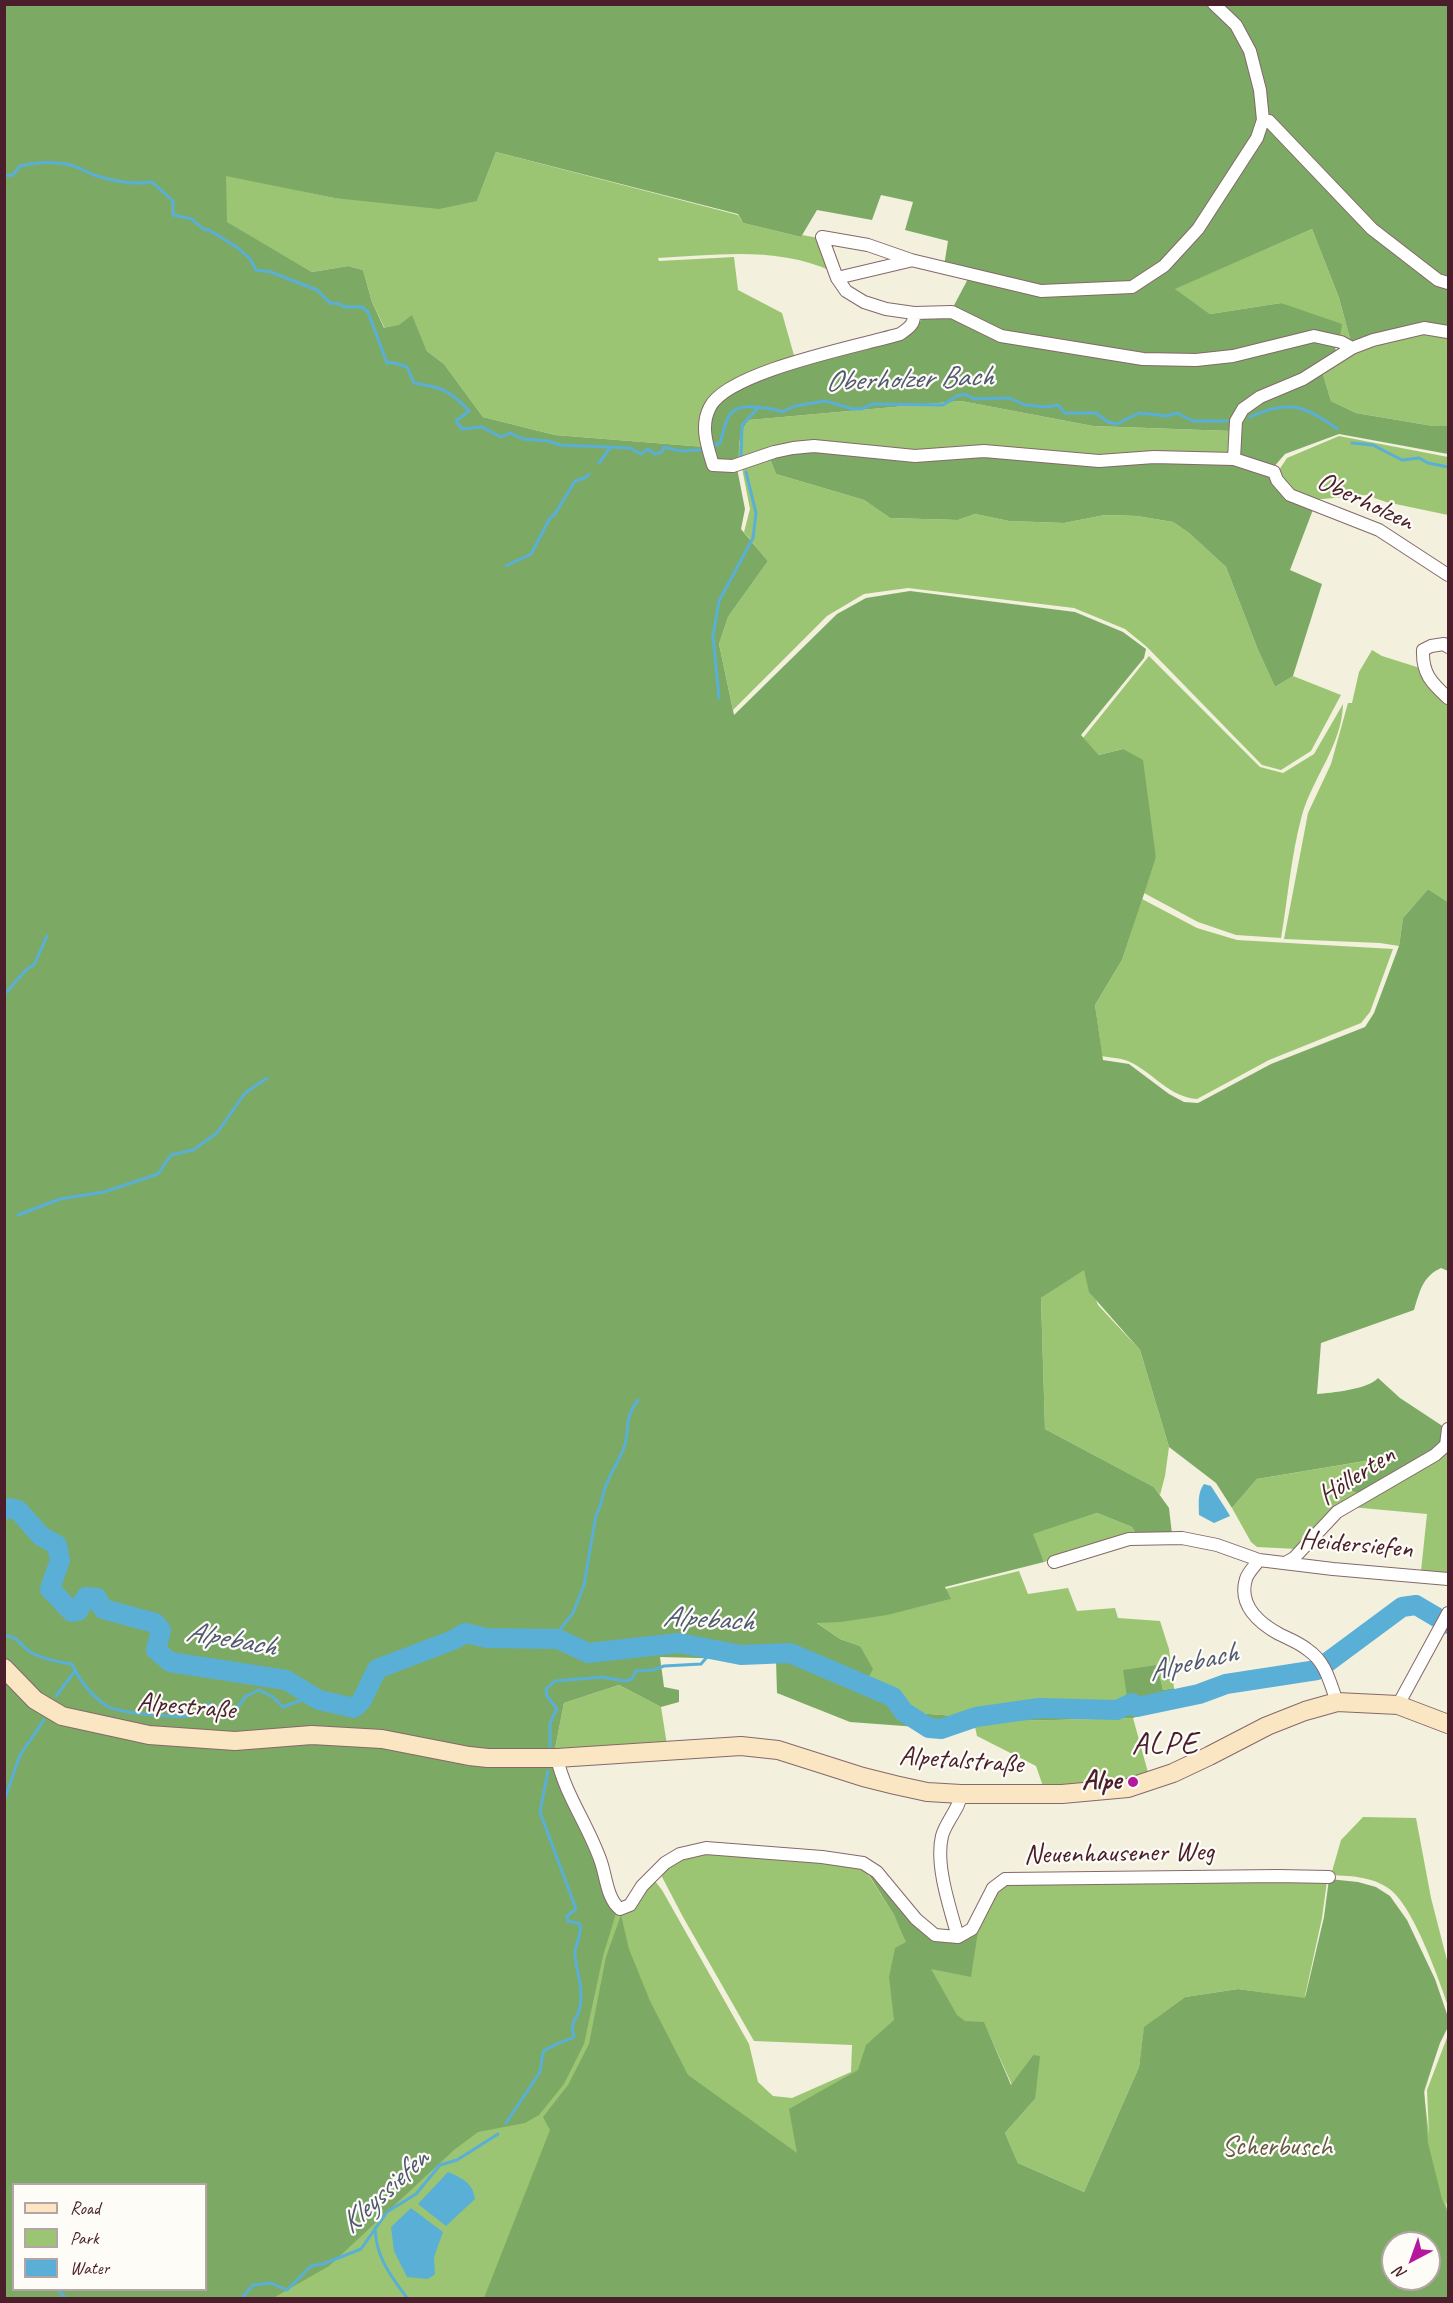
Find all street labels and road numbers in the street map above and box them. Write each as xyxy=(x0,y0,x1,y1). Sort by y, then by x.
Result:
street label: Oberholzen xyxy=(1311,465,1419,539)
street label: Höllerten xyxy=(1312,1439,1402,1513)
street label: Heidersiefen xyxy=(1298,1523,1414,1567)
street label: Alpestraße xyxy=(135,1686,237,1728)
street label: Alpetalstraße xyxy=(898,1740,1024,1782)
street label: Neuenhausener Weg xyxy=(1024,1836,1214,1872)

